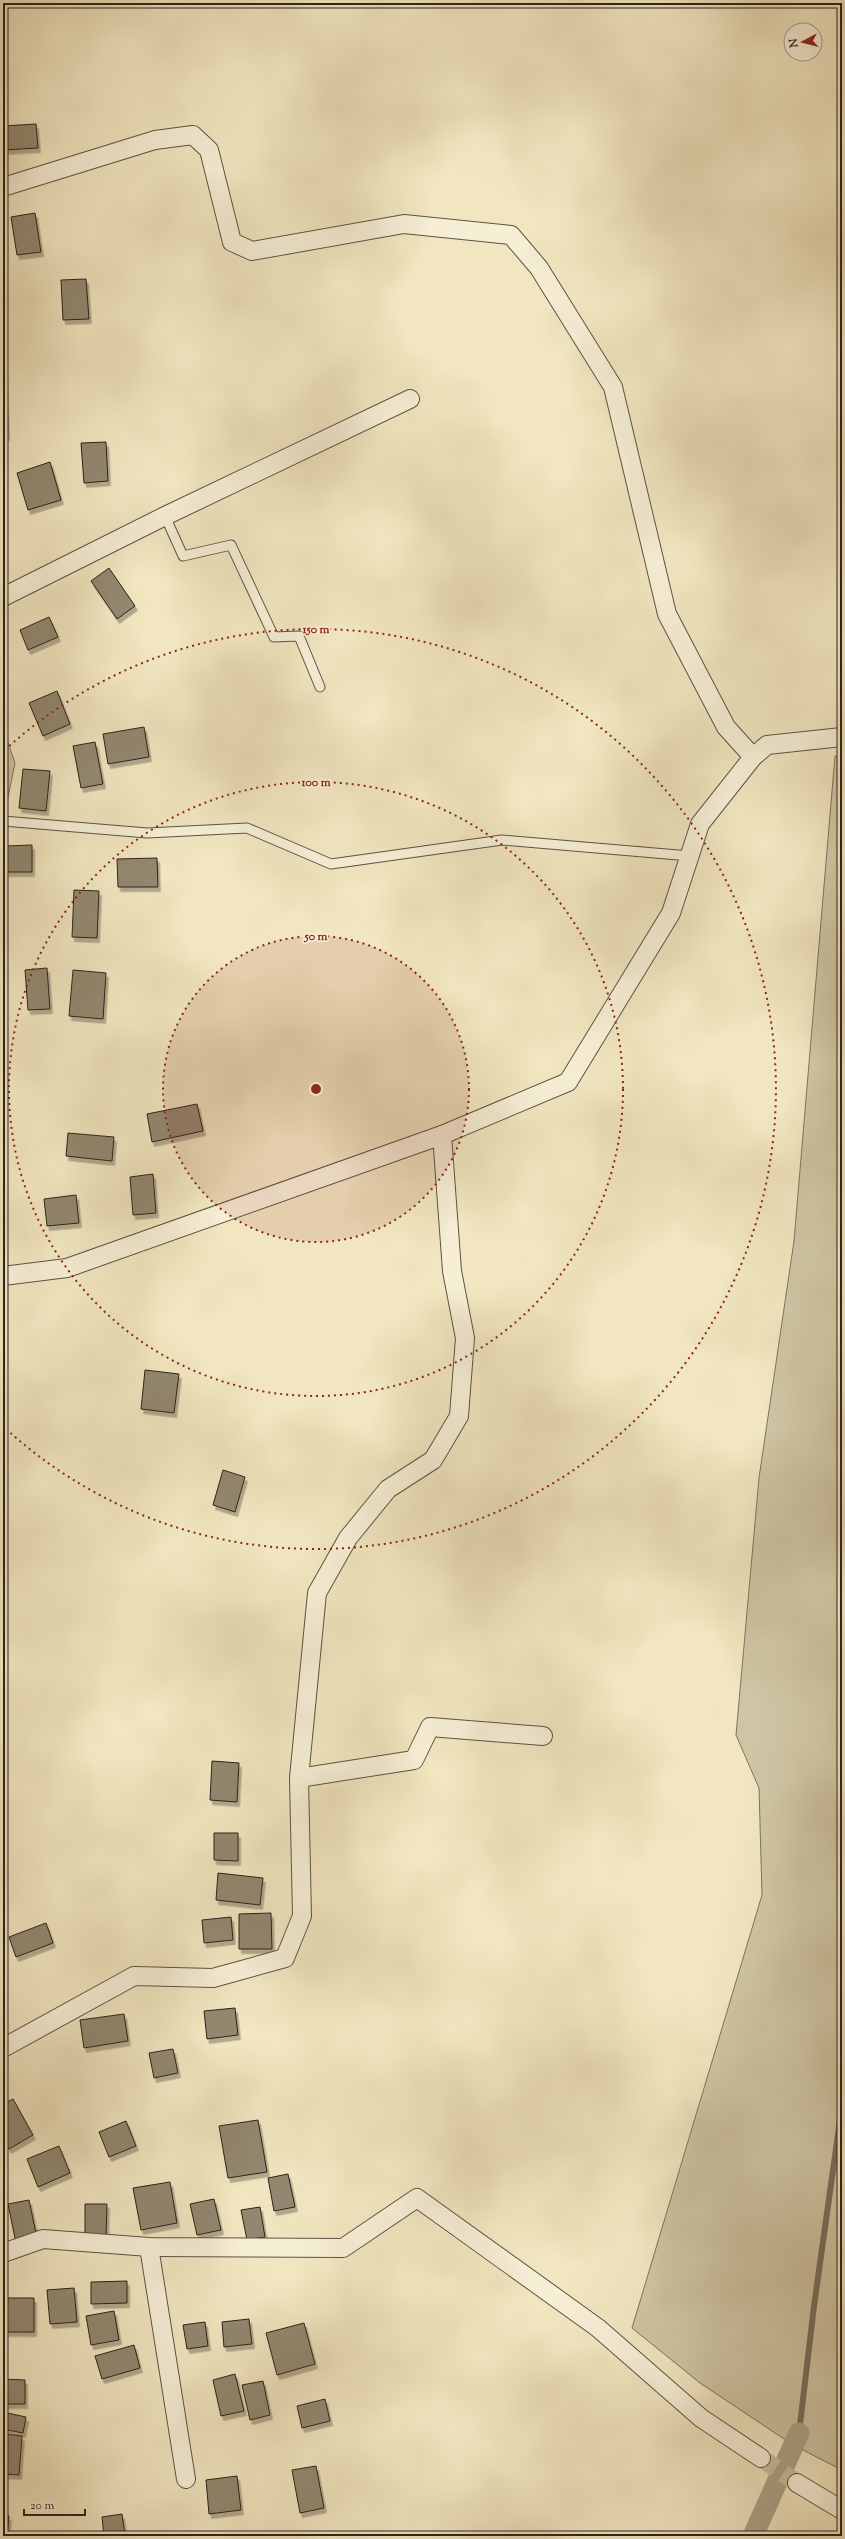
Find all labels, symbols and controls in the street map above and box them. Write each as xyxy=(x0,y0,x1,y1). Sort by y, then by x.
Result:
north arrow xyxy=(783,22,823,62)
text: N xyxy=(786,38,803,49)
text: 150 m xyxy=(301,621,330,639)
text: 100 m xyxy=(300,774,331,792)
text: 50 m xyxy=(304,928,328,946)
centre of rings xyxy=(309,1082,323,1096)
scale bar xyxy=(24,2491,85,2517)
text: 20 m xyxy=(30,2497,55,2515)

